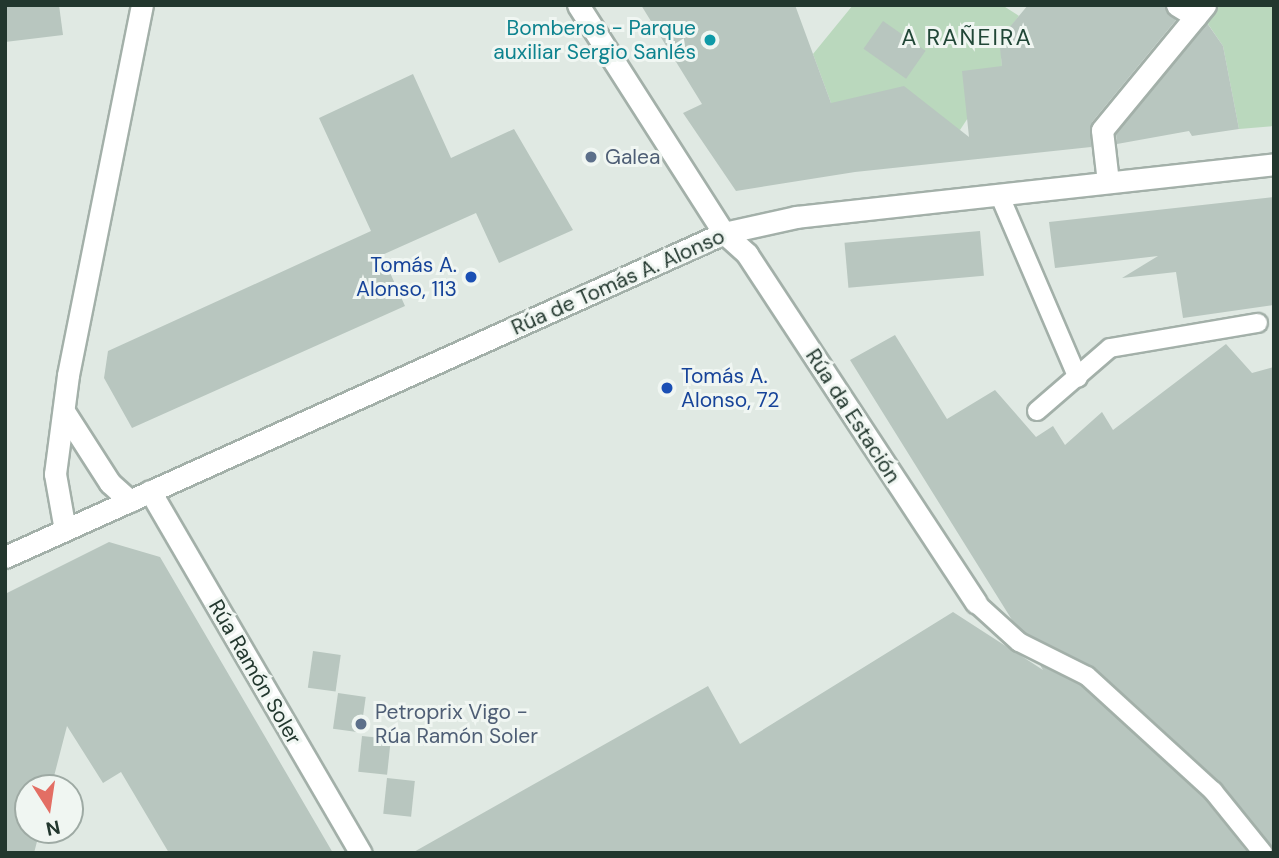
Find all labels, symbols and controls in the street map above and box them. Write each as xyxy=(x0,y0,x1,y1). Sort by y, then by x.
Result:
place label: Bomberos - Parque auxiliar Sergio Sanlés xyxy=(493,15,696,65)
district label: A RAÑEIRA xyxy=(902,23,1032,51)
marker: Bomberos - Parque auxiliar Sergio Sanlés xyxy=(702,32,718,48)
place label: Galea xyxy=(605,144,660,170)
marker: Galea xyxy=(583,149,599,165)
street label: Rúa de Tomás A. Alonso xyxy=(508,224,728,340)
place label: Tomás A. Alonso, 113 xyxy=(356,252,457,302)
marker: Tomás A. Alonso, 113 xyxy=(463,269,479,285)
street label: Rúa da Estación xyxy=(800,344,906,488)
place label: Tomás A. Alonso, 72 xyxy=(681,363,779,413)
marker: Tomás A. Alonso, 72 xyxy=(659,380,675,396)
street label: Rúa Ramón Soler xyxy=(203,595,307,749)
place label: Petroprix Vigo - Rúa Ramón Soler xyxy=(375,699,538,749)
marker: Petroprix Vigo - Rúa Ramón Soler xyxy=(353,716,369,732)
north arrow xyxy=(14,774,84,844)
text: N xyxy=(44,814,62,842)

